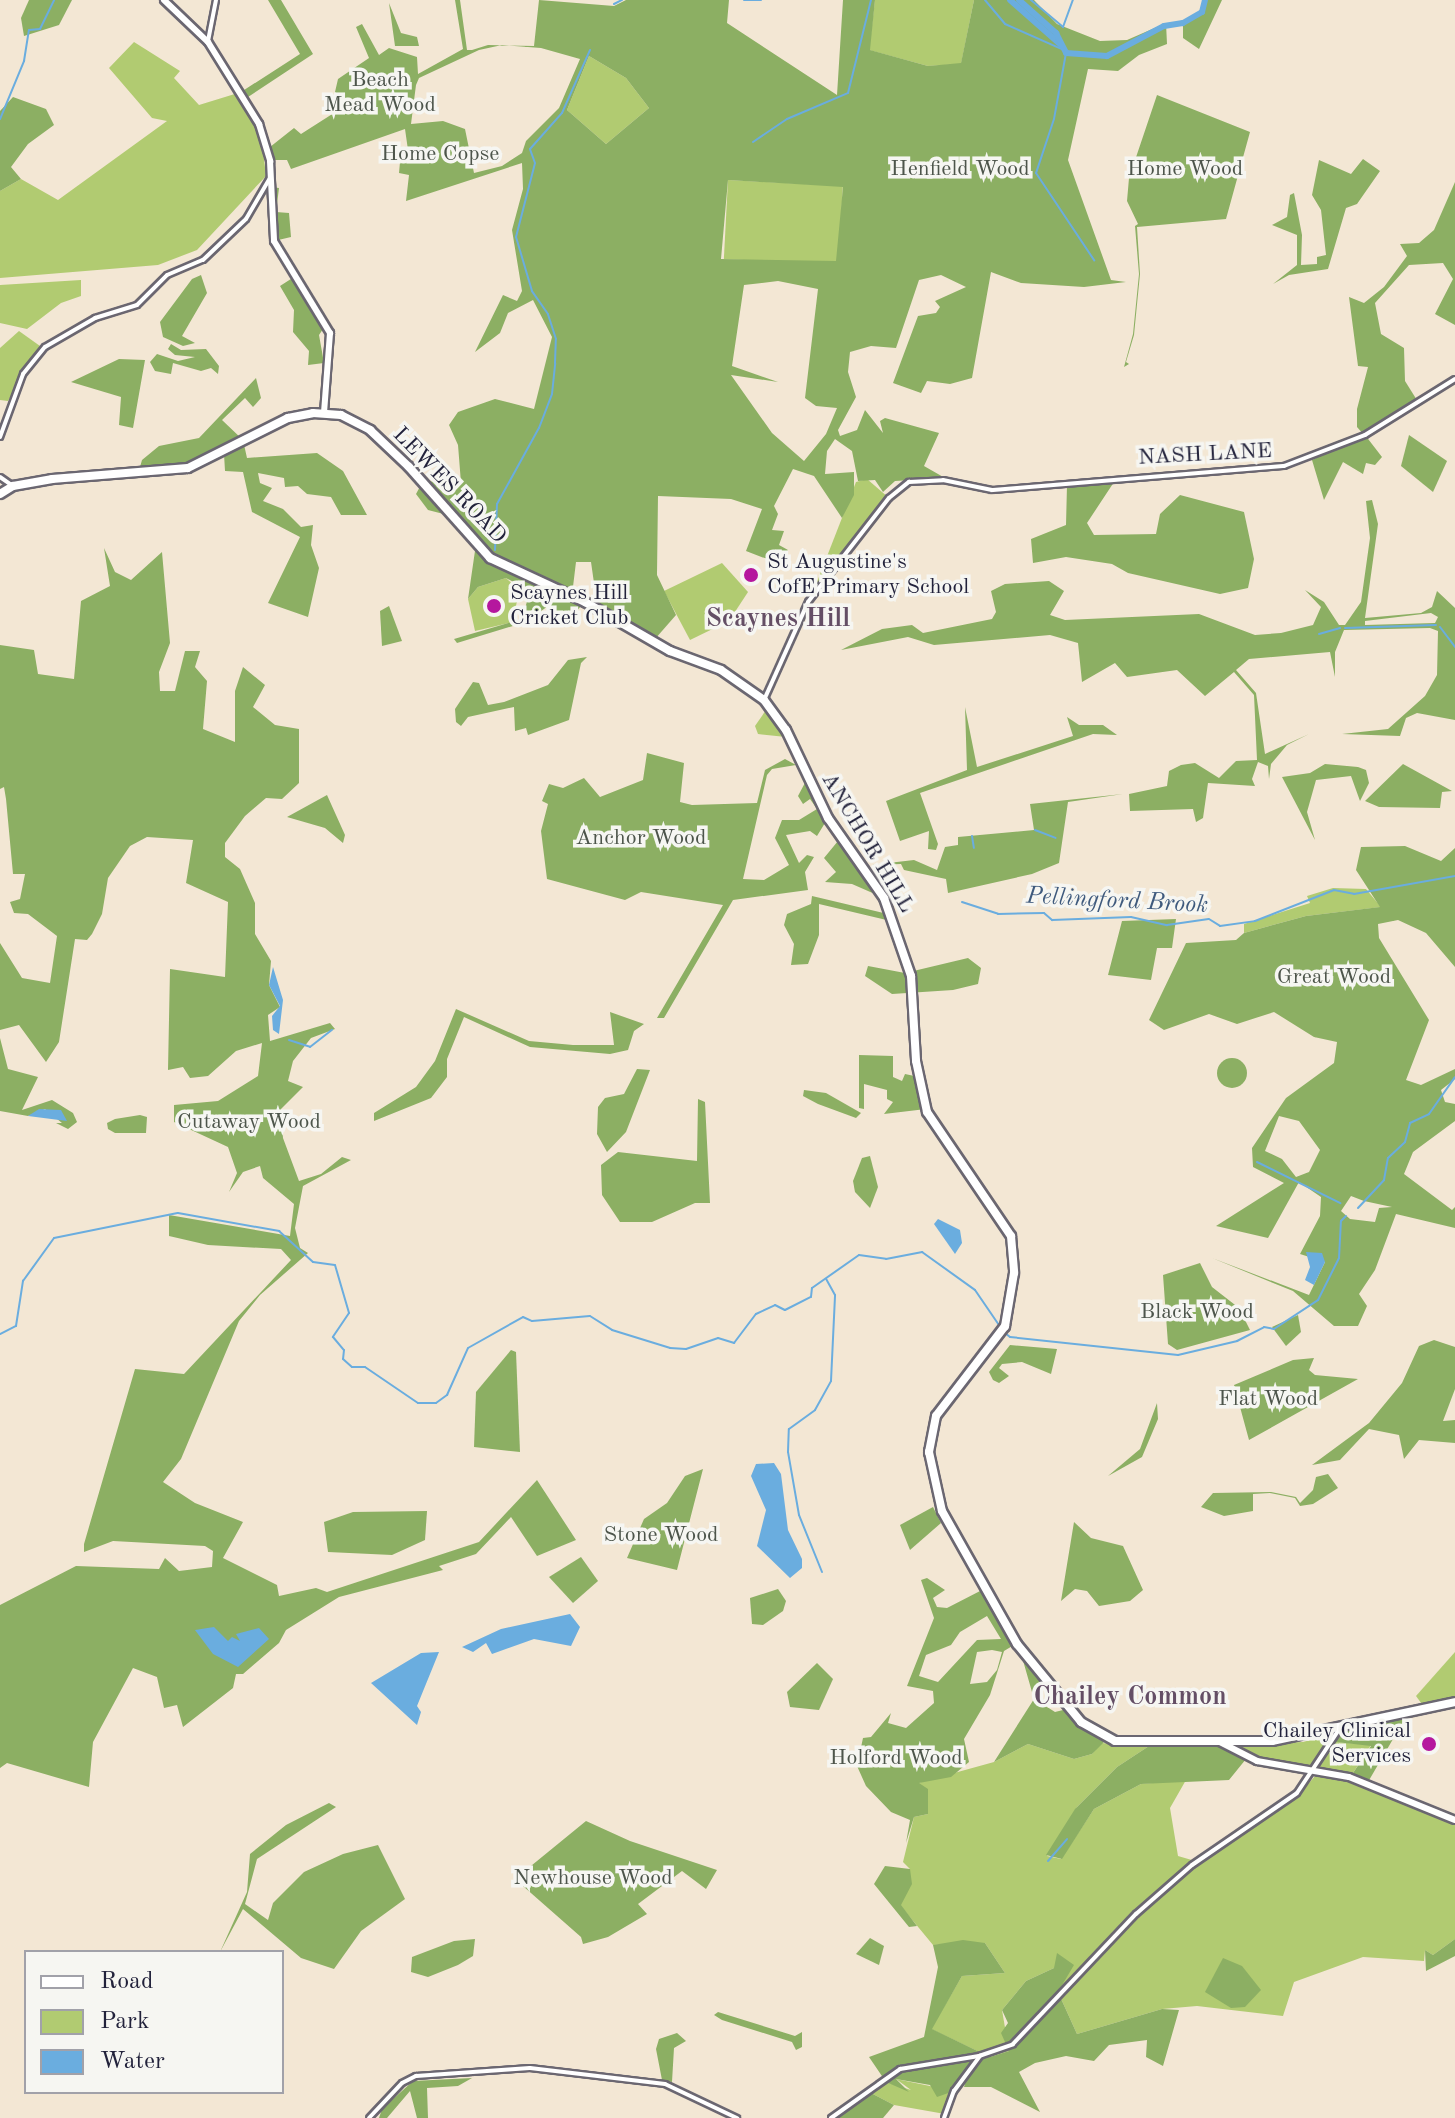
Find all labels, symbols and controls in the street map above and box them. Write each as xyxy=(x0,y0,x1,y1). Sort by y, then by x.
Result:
park label: Beach Mead Wood xyxy=(324,67,436,118)
park label: Home Copse xyxy=(381,142,499,168)
park label: Henfield Wood xyxy=(890,157,1030,183)
park label: Home Wood xyxy=(1127,157,1243,183)
street label: LEWES ROAD xyxy=(387,422,511,550)
street label: NASH LANE xyxy=(1137,438,1273,472)
place label: St Augustine's CofE Primary School xyxy=(767,549,969,600)
marker: St Augustine's CofE Primary School xyxy=(742,566,760,584)
place label: Scaynes Hill Cricket Club xyxy=(510,580,628,632)
marker: Scaynes Hill Cricket Club xyxy=(485,597,503,615)
district label: Scaynes Hill xyxy=(706,604,850,636)
street label: ANCHOR HILL xyxy=(815,768,919,918)
park label: Anchor Wood xyxy=(575,826,707,852)
water label: Pellingford Brook xyxy=(1025,883,1209,921)
park label: Great Wood xyxy=(1277,965,1391,991)
park label: Cutaway Wood xyxy=(177,1110,321,1136)
park label: Black Wood xyxy=(1140,1300,1254,1326)
park label: Flat Wood xyxy=(1218,1387,1318,1413)
park label: Stone Wood xyxy=(603,1523,719,1549)
district label: Chailey Common xyxy=(1033,1682,1227,1714)
place label: Chailey Clinical Services xyxy=(1263,1718,1411,1770)
marker: Chailey Clinical Services xyxy=(1418,1733,1440,1755)
park label: Holford Wood xyxy=(829,1746,963,1772)
park label: Newhouse Wood xyxy=(513,1866,673,1892)
legend xyxy=(24,1950,284,2094)
text: Road xyxy=(100,1970,153,1994)
text: Park xyxy=(100,2010,149,2034)
text: Water xyxy=(100,2050,165,2074)

